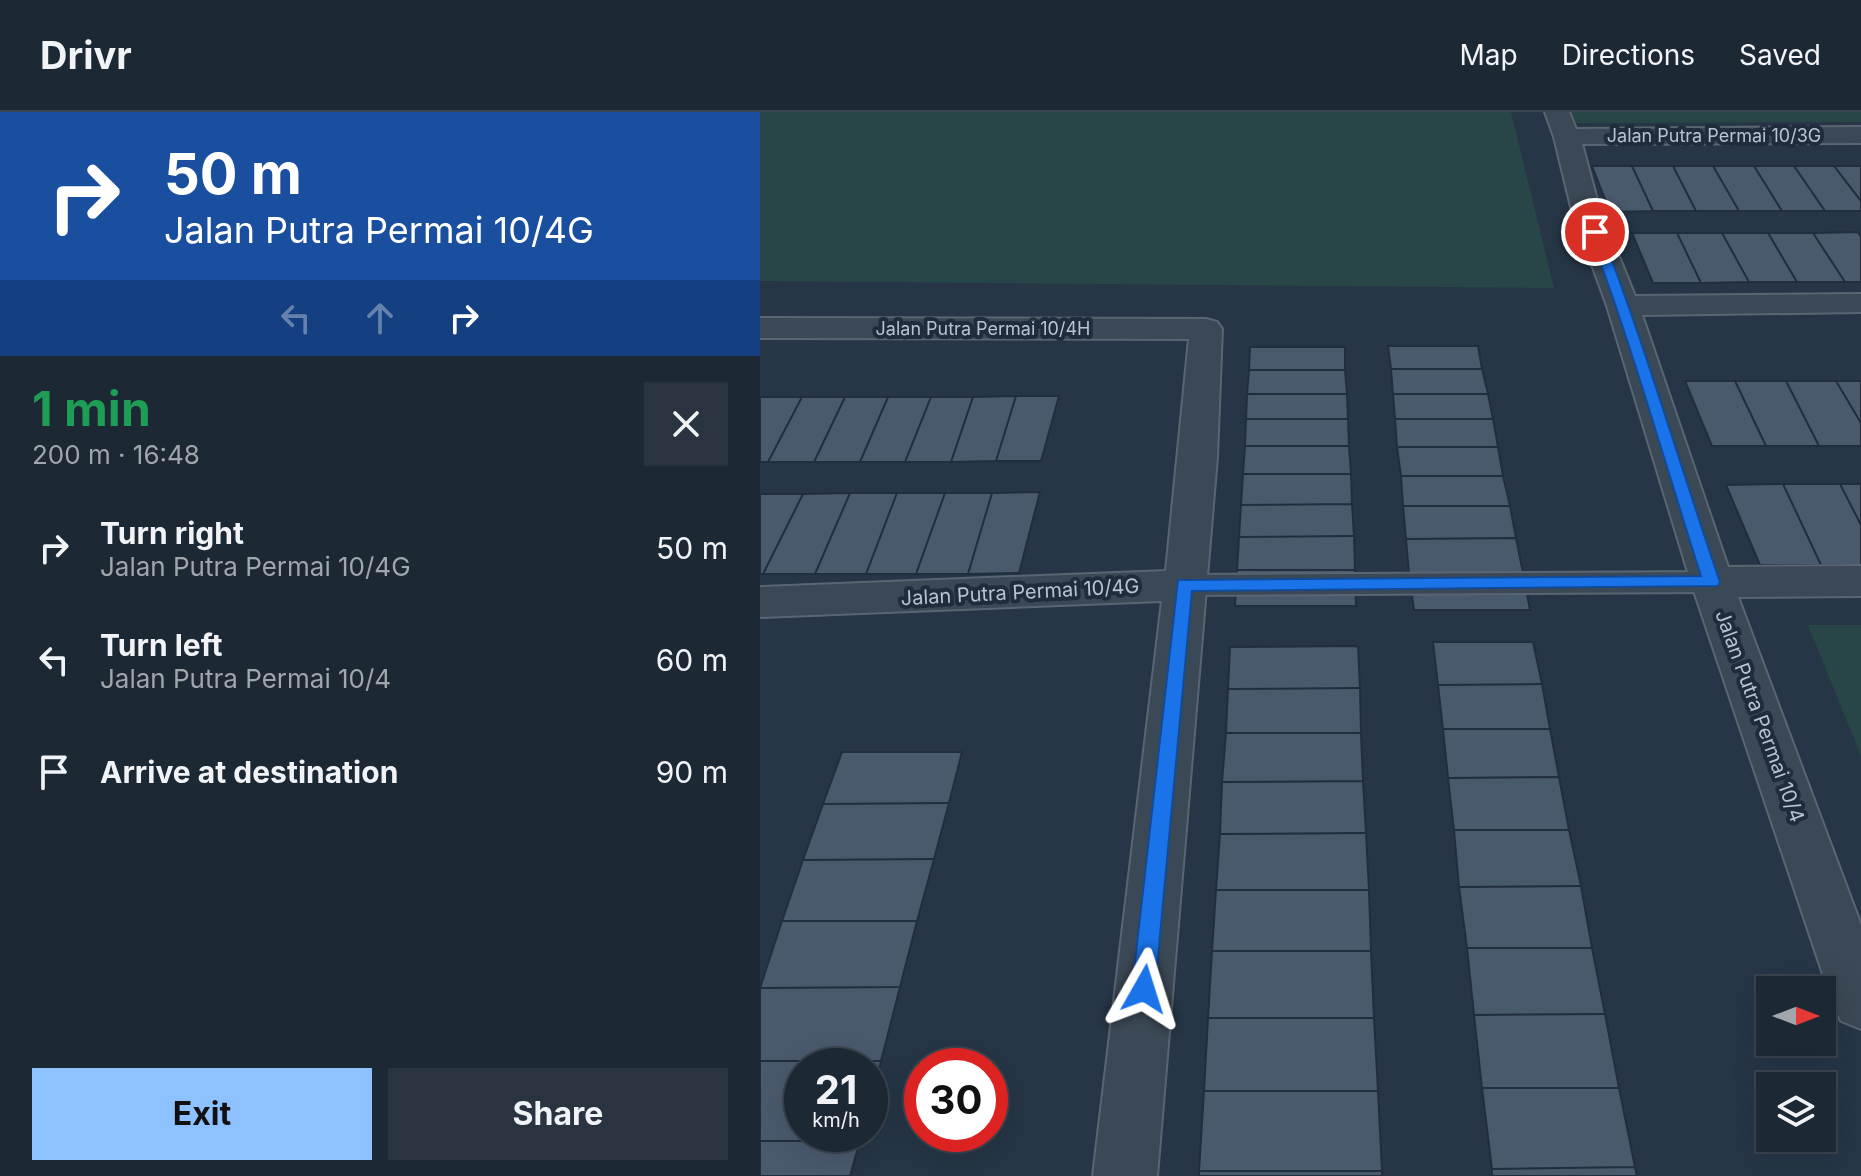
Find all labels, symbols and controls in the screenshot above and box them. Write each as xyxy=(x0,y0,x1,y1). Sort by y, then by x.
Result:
text: Drivr xyxy=(40,32,132,78)
text: Map xyxy=(1459,38,1518,72)
text: Directions xyxy=(1562,38,1695,72)
text: Saved xyxy=(1739,38,1821,72)
street label: Jalan Putra Permai 10/3G xyxy=(1607,125,1821,146)
text: 50 m xyxy=(164,140,302,208)
icon: right xyxy=(32,144,136,248)
pin xyxy=(1561,198,1629,266)
text: Jalan Putra Permai 10/4G xyxy=(164,208,594,252)
icon: arrive xyxy=(1573,210,1617,254)
icon: left xyxy=(274,296,318,340)
icon: ahead xyxy=(358,296,402,340)
icon: right xyxy=(442,296,486,340)
street label: Jalan Putra Permai 10/4H xyxy=(876,318,1090,339)
text: 1 min xyxy=(32,379,151,438)
button: close xyxy=(644,382,728,466)
text: 200 m · 16:48 xyxy=(32,439,200,470)
text: Turn right xyxy=(100,515,244,551)
icon: right xyxy=(32,526,76,570)
text: 50 m xyxy=(656,530,728,566)
text: Jalan Putra Permai 10/4G xyxy=(100,551,411,582)
street label: Jalan Putra Permai 10/4G xyxy=(900,574,1140,610)
street label: Jalan Putra Permai 10/4 xyxy=(1710,607,1810,825)
text: Turn left xyxy=(100,627,222,663)
icon: left xyxy=(32,638,76,682)
text: 60 m xyxy=(656,642,728,678)
text: Jalan Putra Permai 10/4 xyxy=(100,663,391,694)
icon: arrive xyxy=(32,750,76,794)
text: Arrive at destination xyxy=(100,754,398,790)
text: 90 m xyxy=(656,754,728,790)
position arrow xyxy=(1102,947,1186,1031)
north arrow xyxy=(1756,976,1836,1056)
map controls xyxy=(1756,976,1836,1152)
speed limit sign: 30 xyxy=(904,1048,1008,1152)
text: 21 xyxy=(815,1065,857,1114)
button: Exit xyxy=(32,1068,372,1160)
button: Share xyxy=(388,1068,728,1160)
button: layers xyxy=(1756,1072,1836,1152)
text: km/h xyxy=(812,1108,860,1132)

